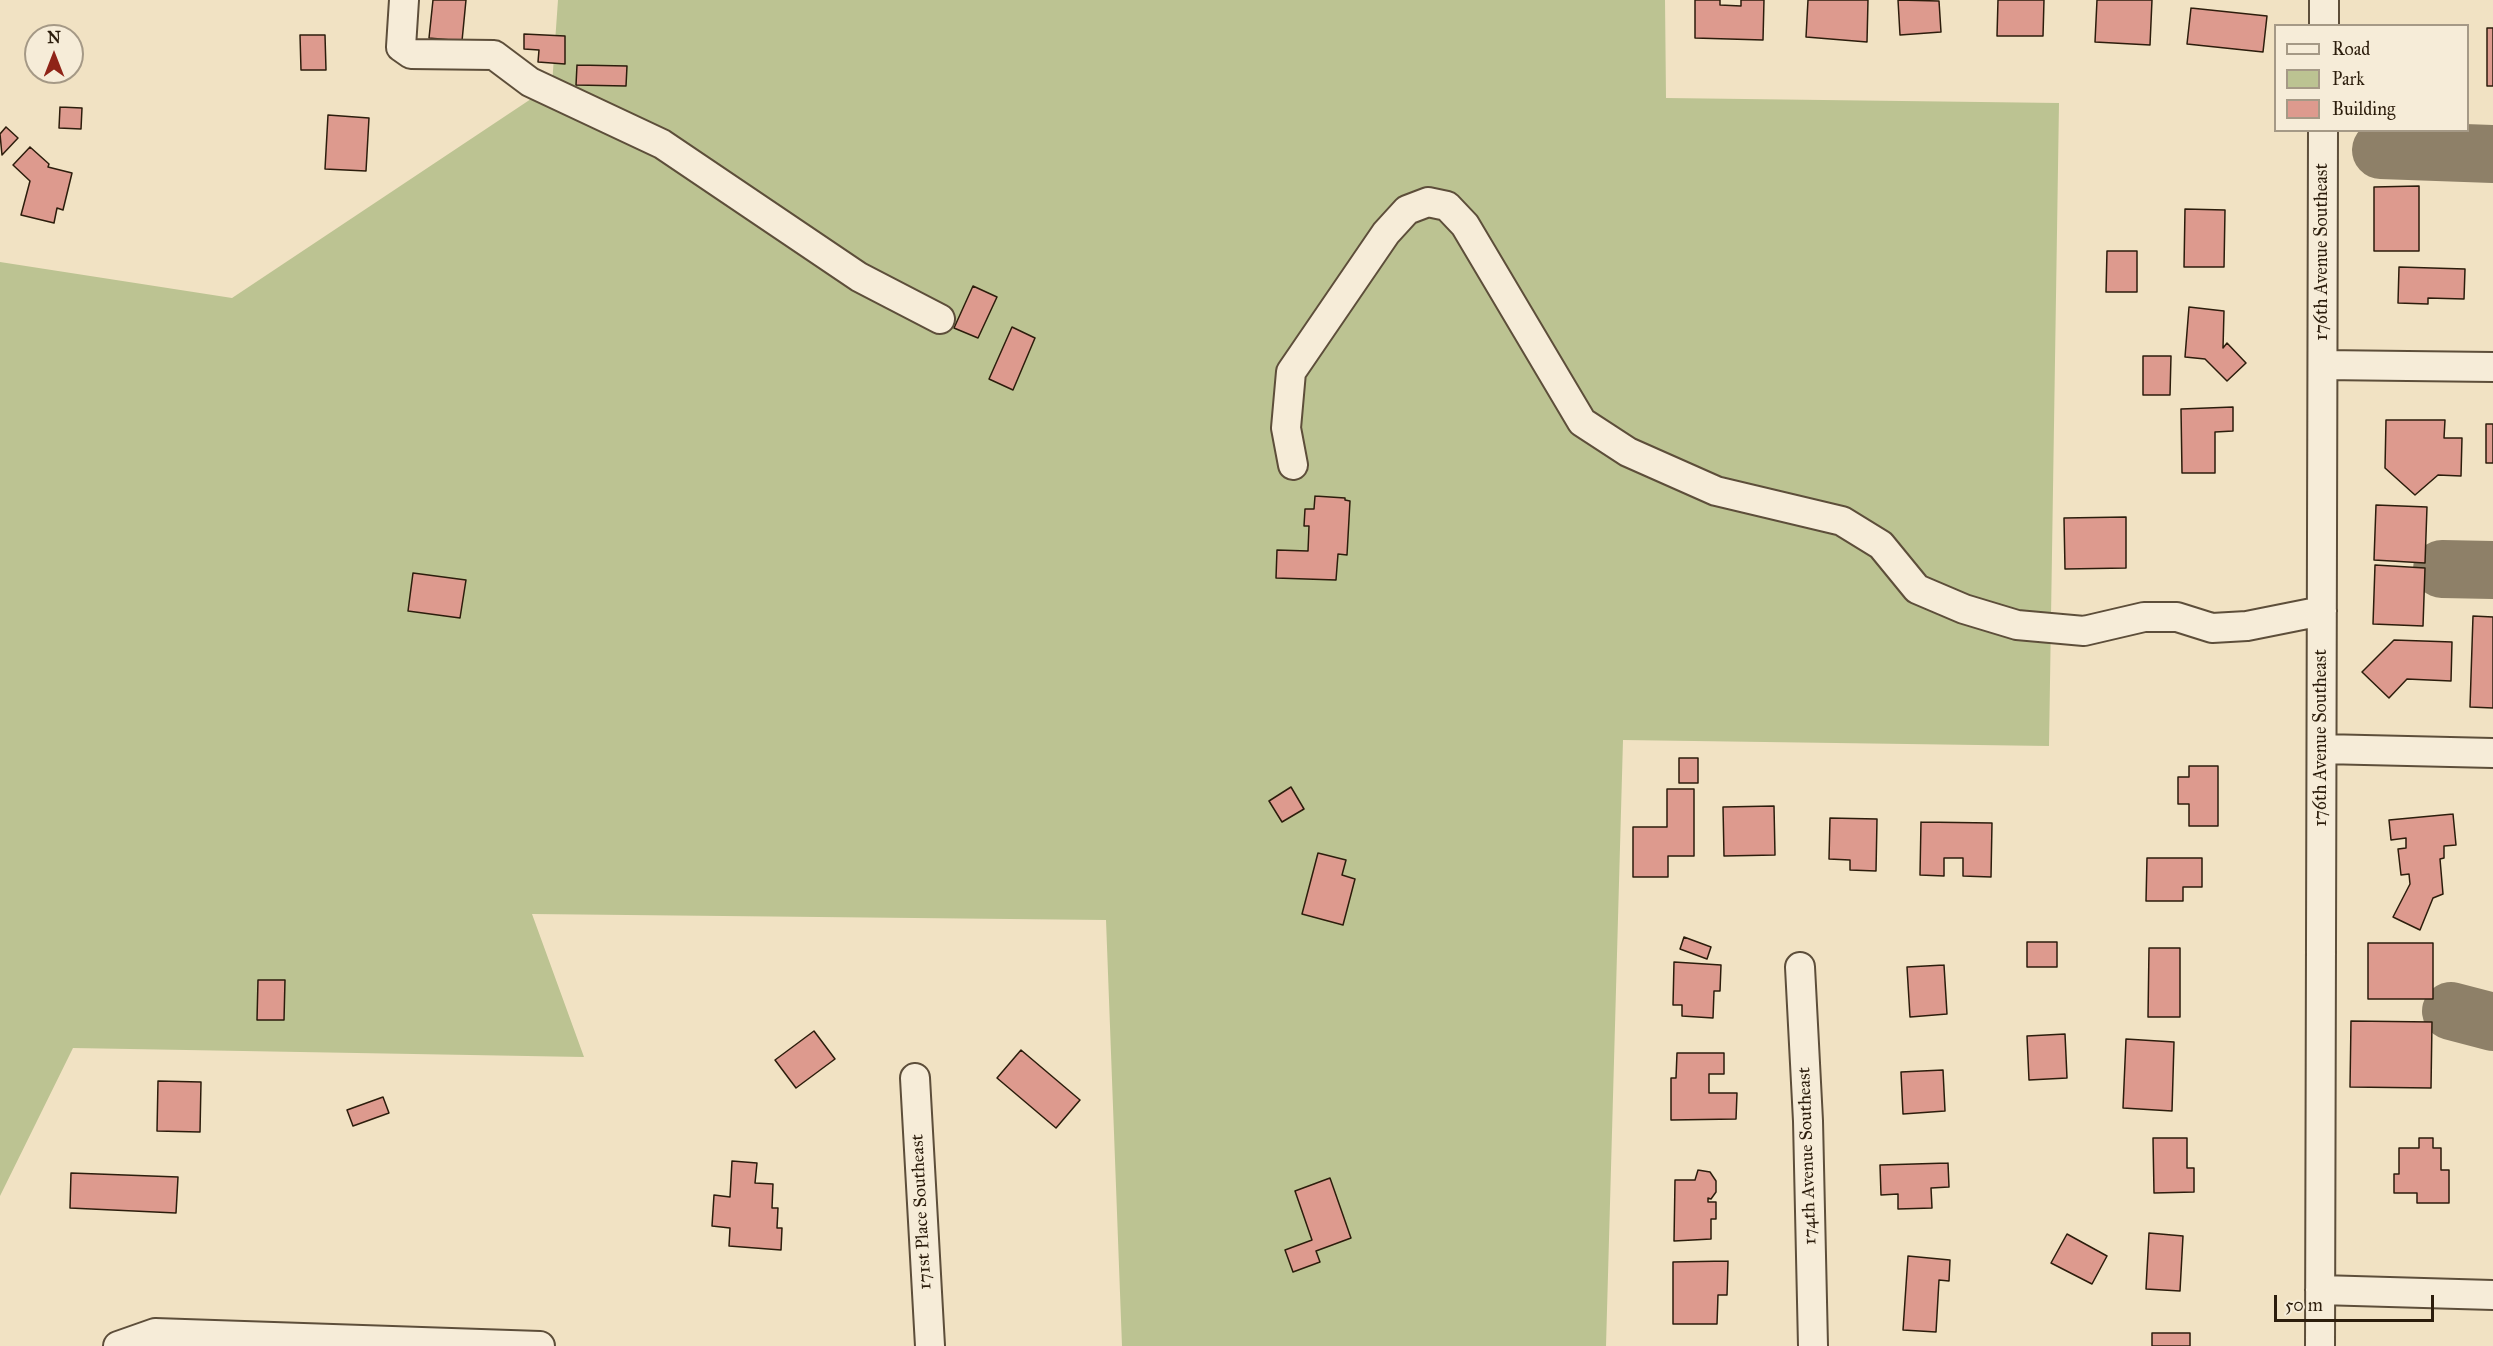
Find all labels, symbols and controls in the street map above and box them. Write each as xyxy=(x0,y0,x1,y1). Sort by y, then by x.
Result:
north arrow xyxy=(24,24,84,84)
legend xyxy=(2274,24,2469,132)
text: N xyxy=(47,28,61,47)
text: Road xyxy=(2332,38,2370,60)
text: Park xyxy=(2332,68,2365,90)
text: Building xyxy=(2332,98,2395,120)
street label: 176th Avenue Southeast xyxy=(2312,163,2334,341)
street label: 176th Avenue Southeast xyxy=(2311,649,2333,827)
street label: 174th Avenue Southeast xyxy=(1794,1067,1822,1245)
street label: 171st Place Southeast xyxy=(907,1134,937,1290)
scale bar xyxy=(2277,1283,2438,1321)
text: 50 m xyxy=(2285,1294,2323,1316)

